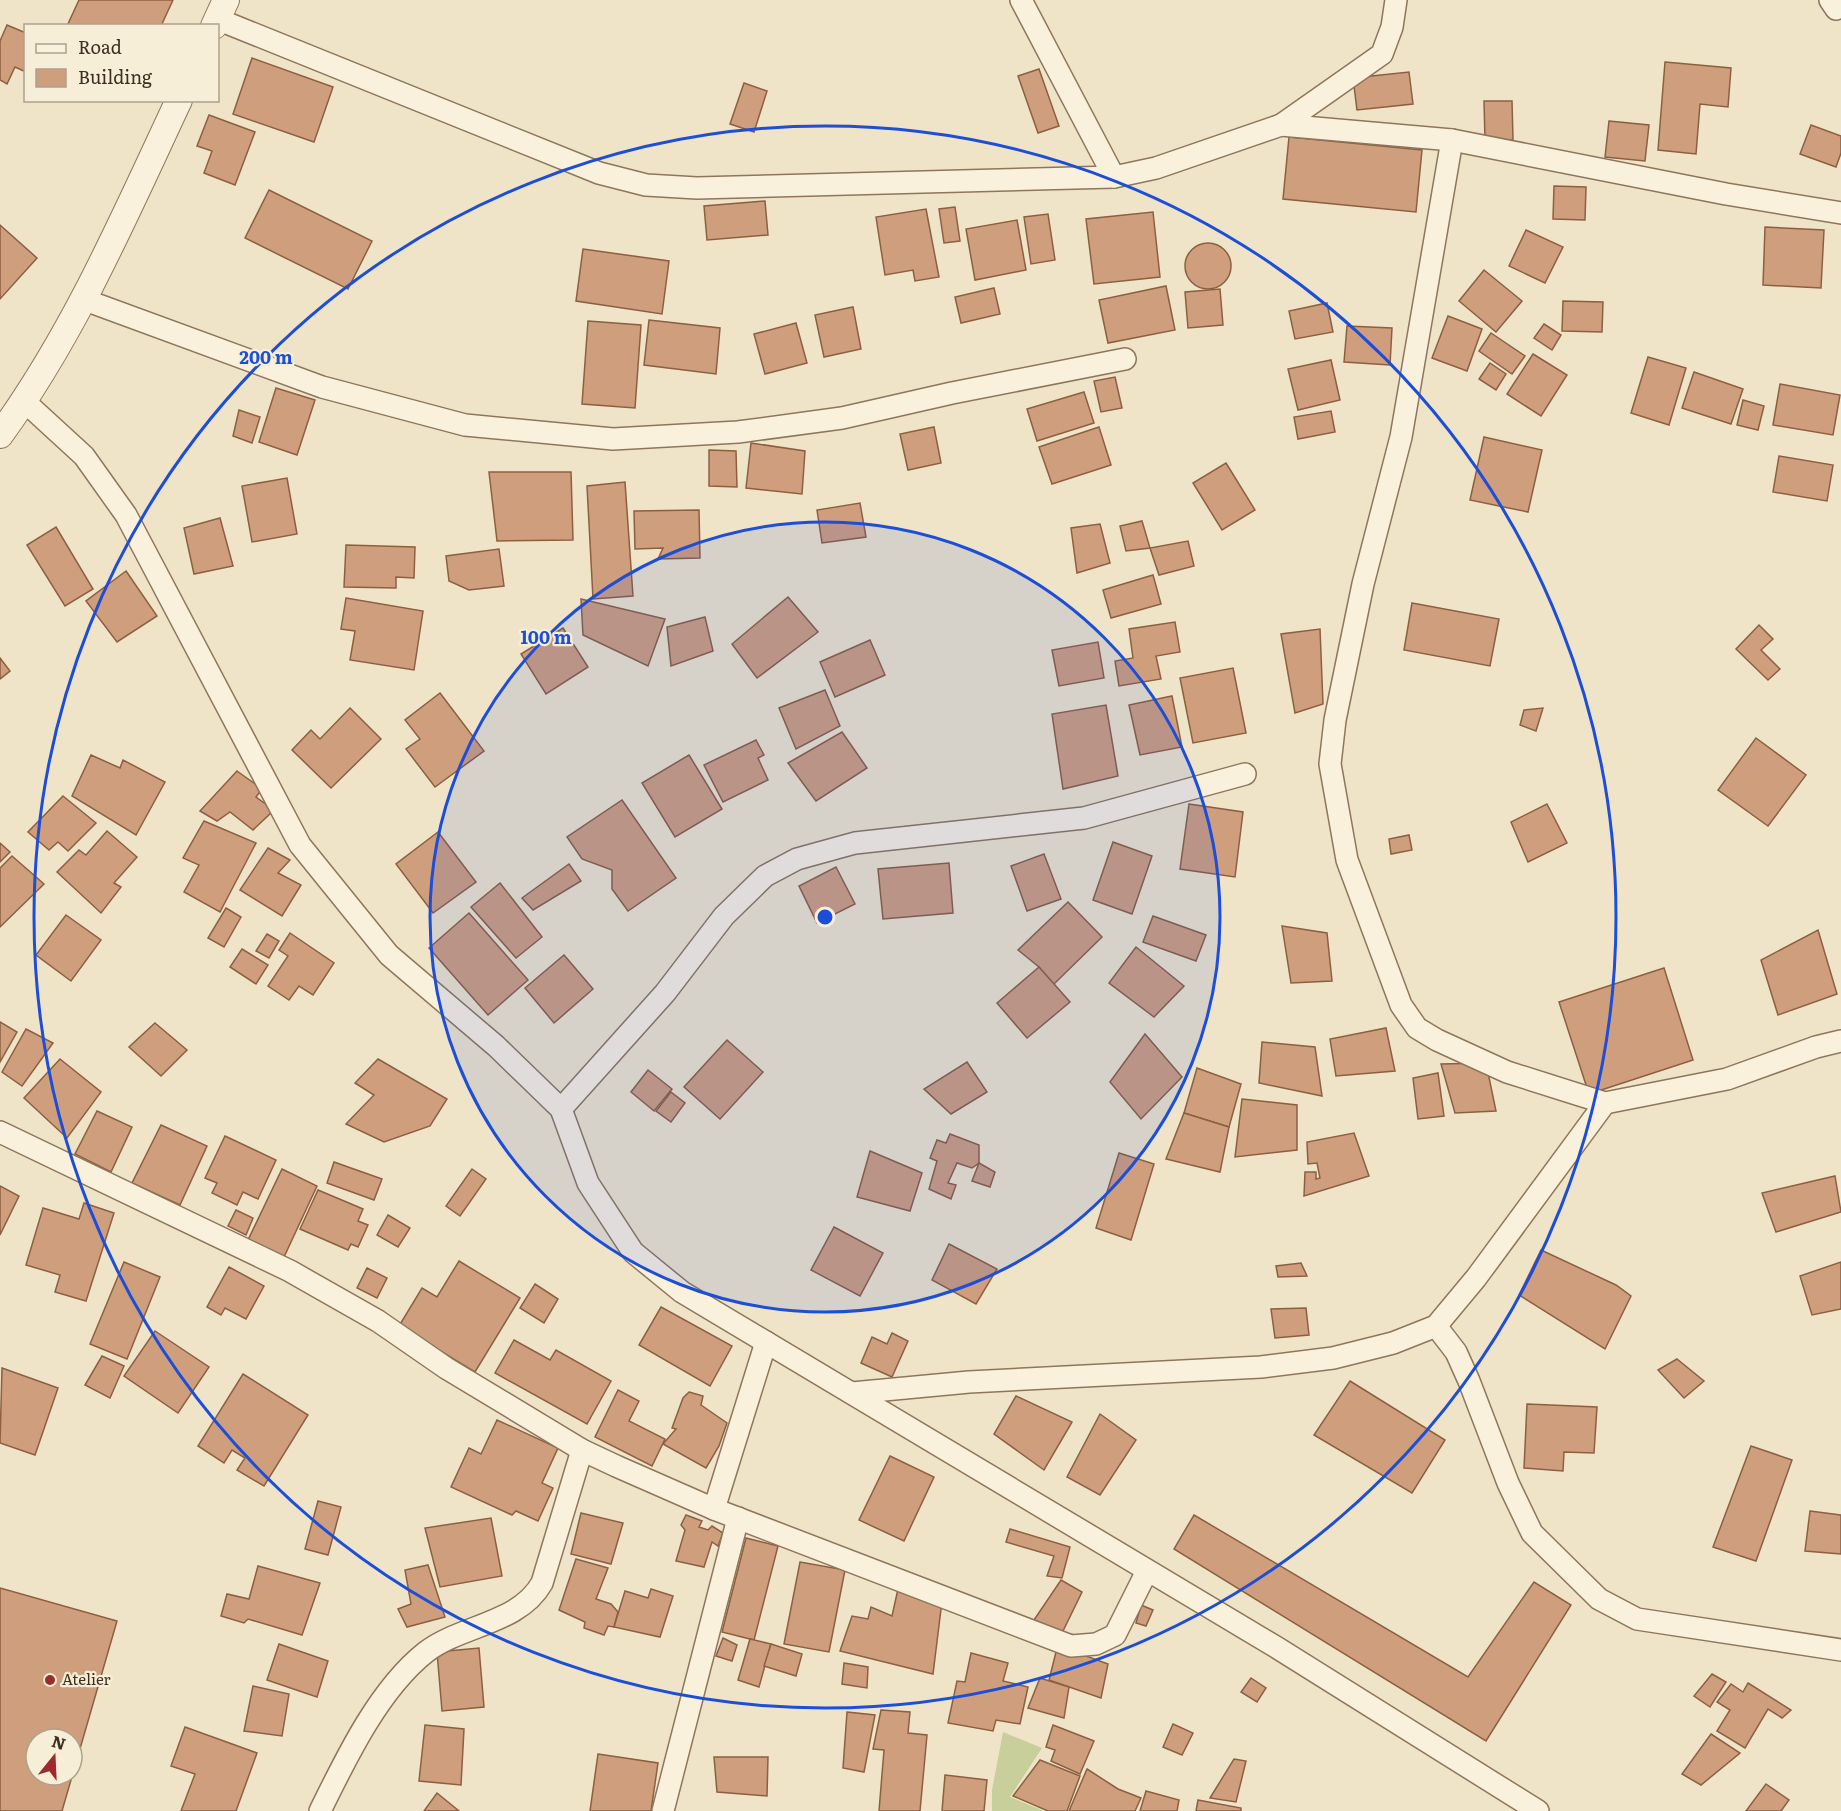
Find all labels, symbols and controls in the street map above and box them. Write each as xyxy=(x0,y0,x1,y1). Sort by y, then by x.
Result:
legend xyxy=(24,24,219,102)
text: Road xyxy=(78,33,122,60)
text: Building xyxy=(78,63,153,90)
text: 200 m xyxy=(239,343,293,370)
text: 100 m xyxy=(520,623,572,650)
centre of rings xyxy=(815,907,835,927)
place label: Atelier xyxy=(62,1667,111,1690)
marker: Atelier xyxy=(43,1673,57,1687)
north arrow xyxy=(24,1727,84,1787)
text: N xyxy=(49,1728,69,1755)

